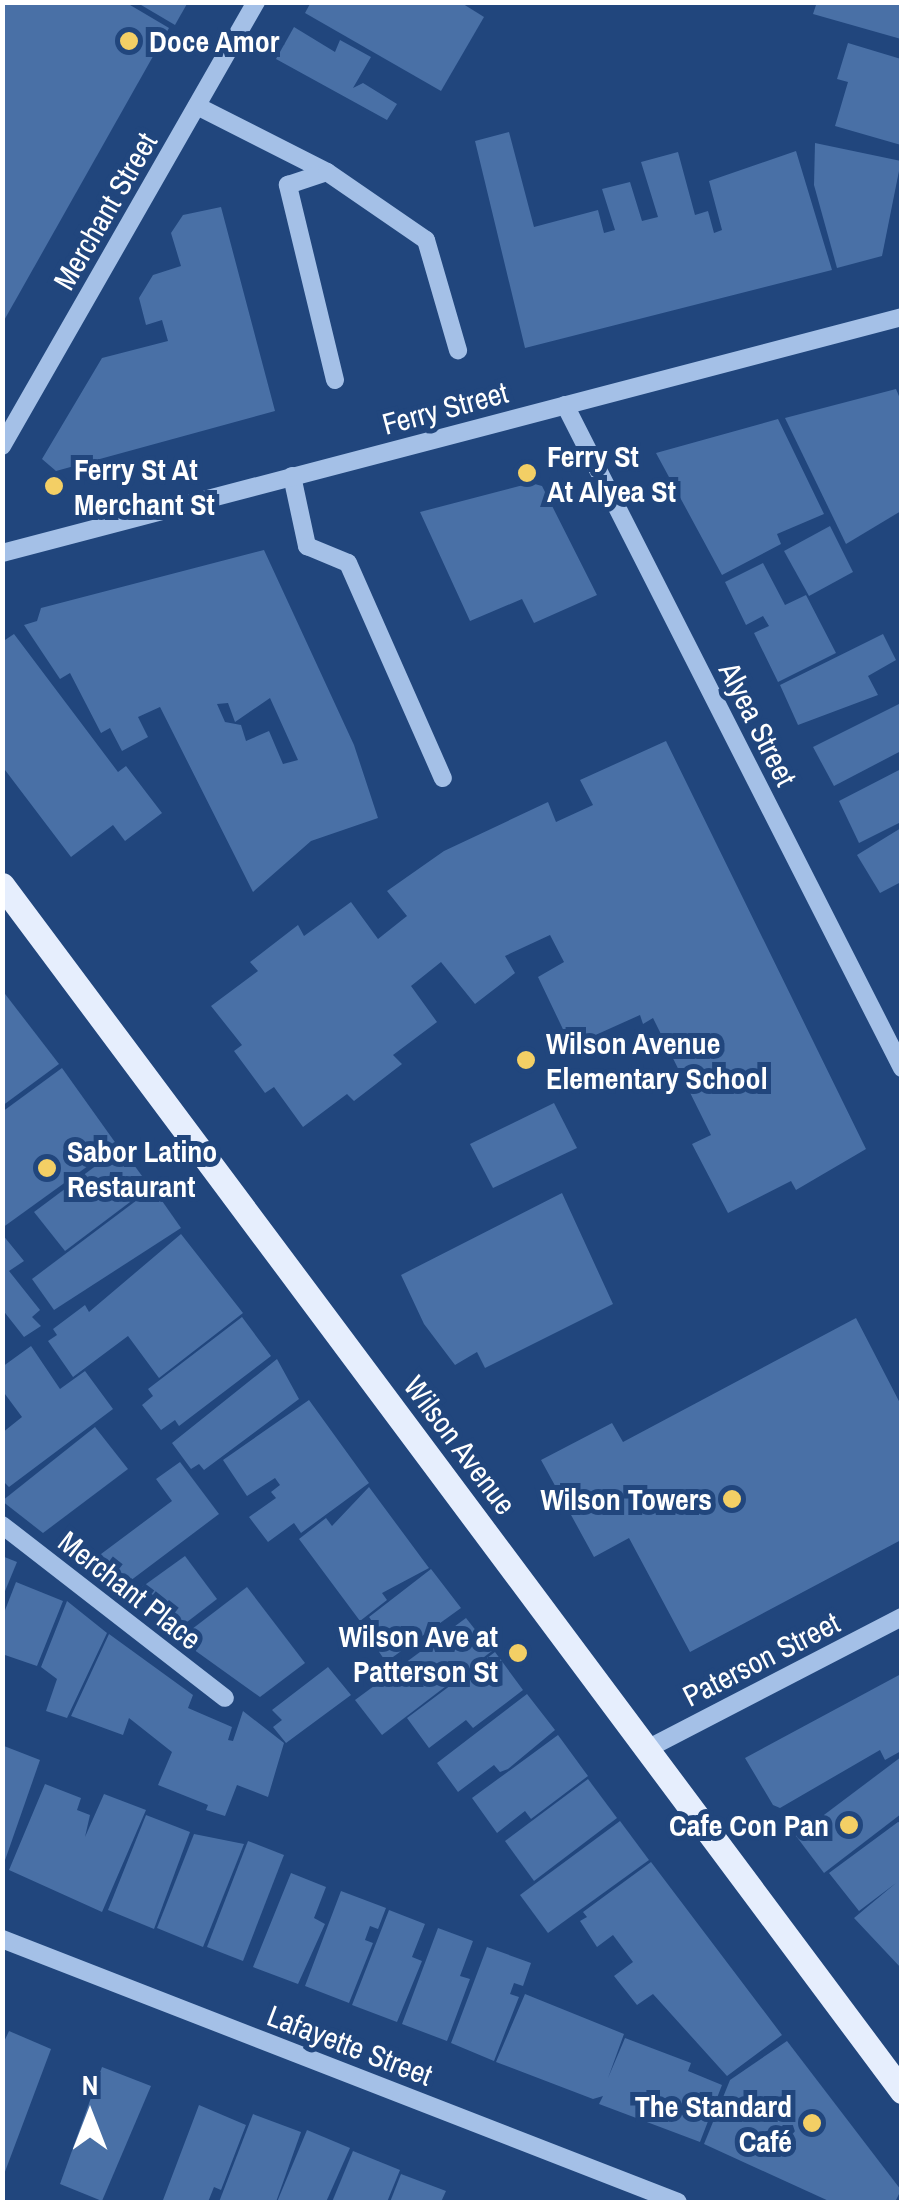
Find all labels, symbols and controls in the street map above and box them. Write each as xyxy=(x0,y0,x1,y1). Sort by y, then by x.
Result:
place label: Doce Amor xyxy=(149,23,280,59)
marker: Doce Amor xyxy=(118,30,140,52)
street label: Merchant Street xyxy=(46,126,164,296)
street label: Ferry Street xyxy=(378,374,512,442)
place label: Ferry St At Alyea St xyxy=(547,438,677,508)
place label: Ferry St At Merchant St xyxy=(74,451,215,522)
marker: Ferry St At Alyea St xyxy=(516,462,538,484)
marker: Ferry St At Merchant St xyxy=(43,475,65,497)
street label: Alyea Street xyxy=(712,656,804,792)
place label: Wilson Avenue Elementary School xyxy=(546,1025,767,1096)
marker: Wilson Avenue Elementary School xyxy=(515,1049,537,1071)
place label: Sabor Latino Restaurant xyxy=(67,1133,217,1204)
marker: Sabor Latino Restaurant xyxy=(36,1157,58,1179)
street label: Wilson Avenue xyxy=(396,1368,524,1522)
place label: Wilson Towers xyxy=(540,1481,712,1517)
marker: Wilson Towers xyxy=(721,1488,743,1510)
street label: Merchant Place xyxy=(52,1523,208,1657)
street label: Paterson Street xyxy=(677,1604,845,1714)
place label: Wilson Ave at Patterson St xyxy=(338,1618,498,1688)
marker: Wilson Ave at Patterson St xyxy=(507,1642,529,1664)
place label: Cafe Con Pan xyxy=(669,1807,829,1843)
marker: Cafe Con Pan xyxy=(838,1814,860,1836)
street label: Lafayette Street xyxy=(262,1997,438,2093)
north arrow xyxy=(40,2065,140,2165)
text: N xyxy=(82,2066,98,2104)
place label: The Standard Café xyxy=(635,2088,792,2158)
marker: The Standard Café xyxy=(801,2112,823,2134)

